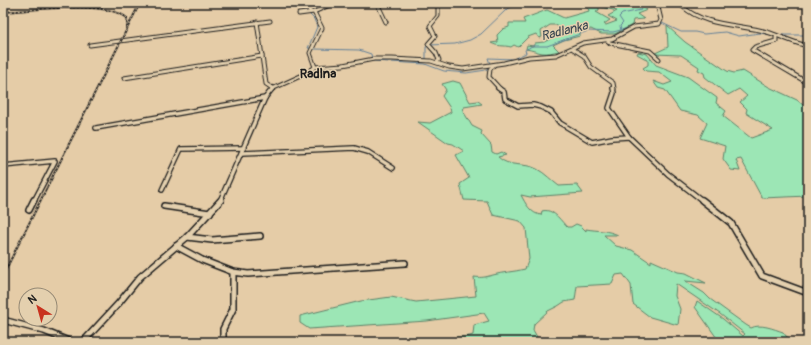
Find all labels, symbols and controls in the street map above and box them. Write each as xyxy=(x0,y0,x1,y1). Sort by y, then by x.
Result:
water label: Radlanka xyxy=(539,17,590,44)
district label: Radlna xyxy=(300,66,336,82)
north arrow xyxy=(18,287,58,327)
text: N xyxy=(25,292,40,307)

